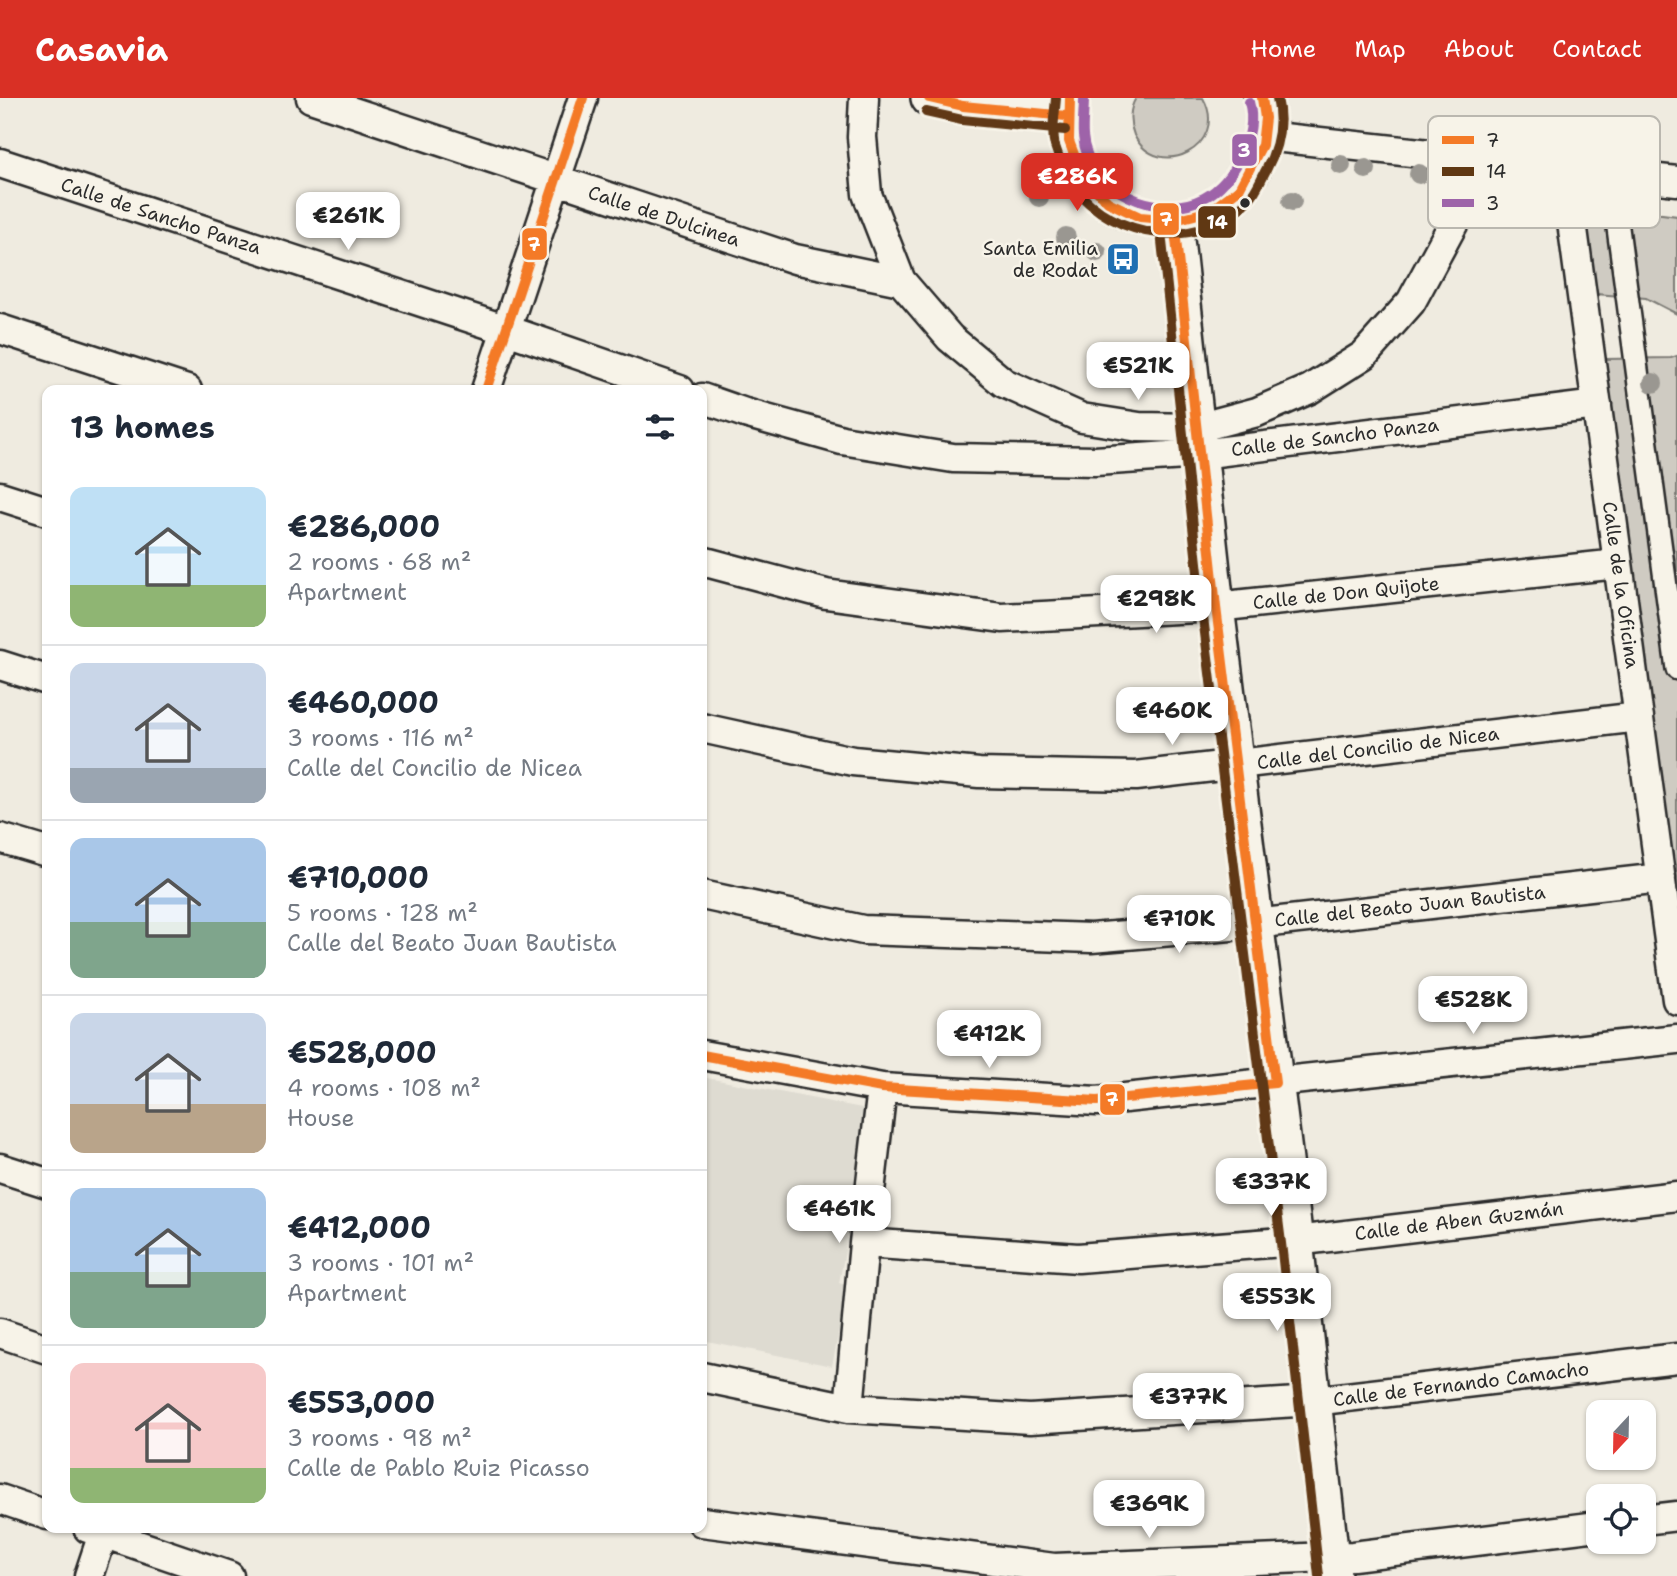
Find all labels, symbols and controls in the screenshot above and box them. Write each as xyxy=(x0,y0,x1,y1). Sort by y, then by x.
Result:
text: Casavia xyxy=(35,27,168,72)
text: Home xyxy=(1250,33,1316,65)
text: Map xyxy=(1354,33,1406,65)
text: About xyxy=(1444,33,1514,65)
text: Contact xyxy=(1552,33,1642,65)
legend xyxy=(1428,116,1660,228)
text: 7 xyxy=(1486,128,1499,153)
line badge: 3 xyxy=(1231,133,1258,167)
text: 3 xyxy=(1237,138,1251,163)
pin: €286K xyxy=(1028,153,1126,213)
text: 14 xyxy=(1486,159,1506,184)
text: €286K xyxy=(1037,161,1117,191)
street label: Calle de Sancho Panza xyxy=(58,172,264,260)
street label: Calle de Dulcinea xyxy=(585,180,743,252)
text: 3 xyxy=(1486,191,1499,216)
pin: €261K xyxy=(299,192,397,252)
unlabelled marker xyxy=(1238,196,1252,210)
text: €261K xyxy=(312,200,384,230)
line badge: 7 xyxy=(1152,202,1180,236)
line badge: 14 xyxy=(1197,205,1237,239)
text: 7 xyxy=(1159,207,1173,232)
text: 14 xyxy=(1206,210,1228,235)
line badge: 7 xyxy=(521,227,548,261)
text: 7 xyxy=(527,232,541,257)
place label: Santa Emilia de Rodat xyxy=(983,236,1098,283)
bus stop icon: Santa Emilia de Rodat xyxy=(1104,240,1142,278)
pin: €521K xyxy=(1089,342,1187,402)
text: €521K xyxy=(1103,350,1173,380)
text: 13 homes xyxy=(70,407,215,448)
icon: filters xyxy=(641,408,679,446)
street label: Calle de Sancho Panza xyxy=(1230,412,1440,462)
street label: Calle de la Oficina xyxy=(1597,500,1645,670)
text: €286,000 xyxy=(287,506,440,547)
icon: home xyxy=(126,515,210,599)
text: 2 rooms · 68 m² xyxy=(287,547,471,577)
street label: Calle de Don Quijote xyxy=(1251,571,1441,615)
pin: €298K xyxy=(1107,575,1205,635)
text: Apartment xyxy=(287,577,407,607)
text: €298K xyxy=(1116,583,1196,613)
text: €460,000 xyxy=(287,682,439,723)
pin: €460K xyxy=(1123,688,1221,747)
icon: home xyxy=(126,691,210,775)
text: €460K xyxy=(1132,695,1212,725)
street label: Calle del Concilio de Nicea xyxy=(1256,721,1501,775)
text: 3 rooms · 116 m² xyxy=(287,723,474,753)
text: Calle del Concilio de Nicea xyxy=(287,753,582,783)
text: €710,000 xyxy=(287,857,429,898)
icon: home xyxy=(126,866,210,950)
street label: Calle del Beato Juan Bautista xyxy=(1273,879,1547,933)
pin: €710K xyxy=(1130,896,1228,955)
text: 5 rooms · 128 m² xyxy=(287,898,478,928)
text: €710K xyxy=(1143,903,1215,933)
text: Calle del Beato Juan Bautista xyxy=(287,928,616,958)
pin: €528K xyxy=(1424,976,1522,1036)
text: €528K xyxy=(1434,984,1512,1014)
pin: €412K xyxy=(940,1010,1038,1070)
text: €412K xyxy=(953,1018,1025,1048)
text: €528,000 xyxy=(287,1032,437,1073)
icon: home xyxy=(126,1041,210,1125)
text: 4 rooms · 108 m² xyxy=(287,1073,481,1103)
line badge: 7 xyxy=(1099,1083,1126,1116)
text: 7 xyxy=(1105,1087,1119,1112)
text: House xyxy=(287,1103,355,1133)
pin: €337K xyxy=(1222,1158,1320,1218)
text: €337K xyxy=(1232,1166,1310,1196)
pin: €461K xyxy=(790,1186,888,1245)
text: €461K xyxy=(803,1193,875,1223)
street label: Calle de Aben Guzmán xyxy=(1353,1196,1565,1246)
text: €412,000 xyxy=(287,1207,431,1248)
icon: home xyxy=(126,1216,210,1300)
text: 3 rooms · 101 m² xyxy=(287,1248,474,1278)
pin: €553K xyxy=(1228,1274,1326,1333)
text: Apartment xyxy=(287,1278,407,1308)
text: €553K xyxy=(1239,1281,1315,1311)
street label: Calle de Fernando Camacho xyxy=(1332,1356,1590,1412)
pin: €377K xyxy=(1139,1374,1237,1433)
text: €377K xyxy=(1149,1381,1227,1411)
text: €553,000 xyxy=(287,1382,435,1423)
icon: home xyxy=(126,1391,210,1475)
north arrow xyxy=(1586,1400,1656,1470)
map controls xyxy=(1586,1400,1656,1554)
text: 3 rooms · 98 m² xyxy=(287,1423,472,1453)
text: Calle de Pablo Ruiz Picasso xyxy=(287,1453,590,1483)
pin: €369K xyxy=(1100,1480,1198,1540)
button: locate xyxy=(1586,1484,1656,1554)
text: €369K xyxy=(1109,1488,1189,1518)

